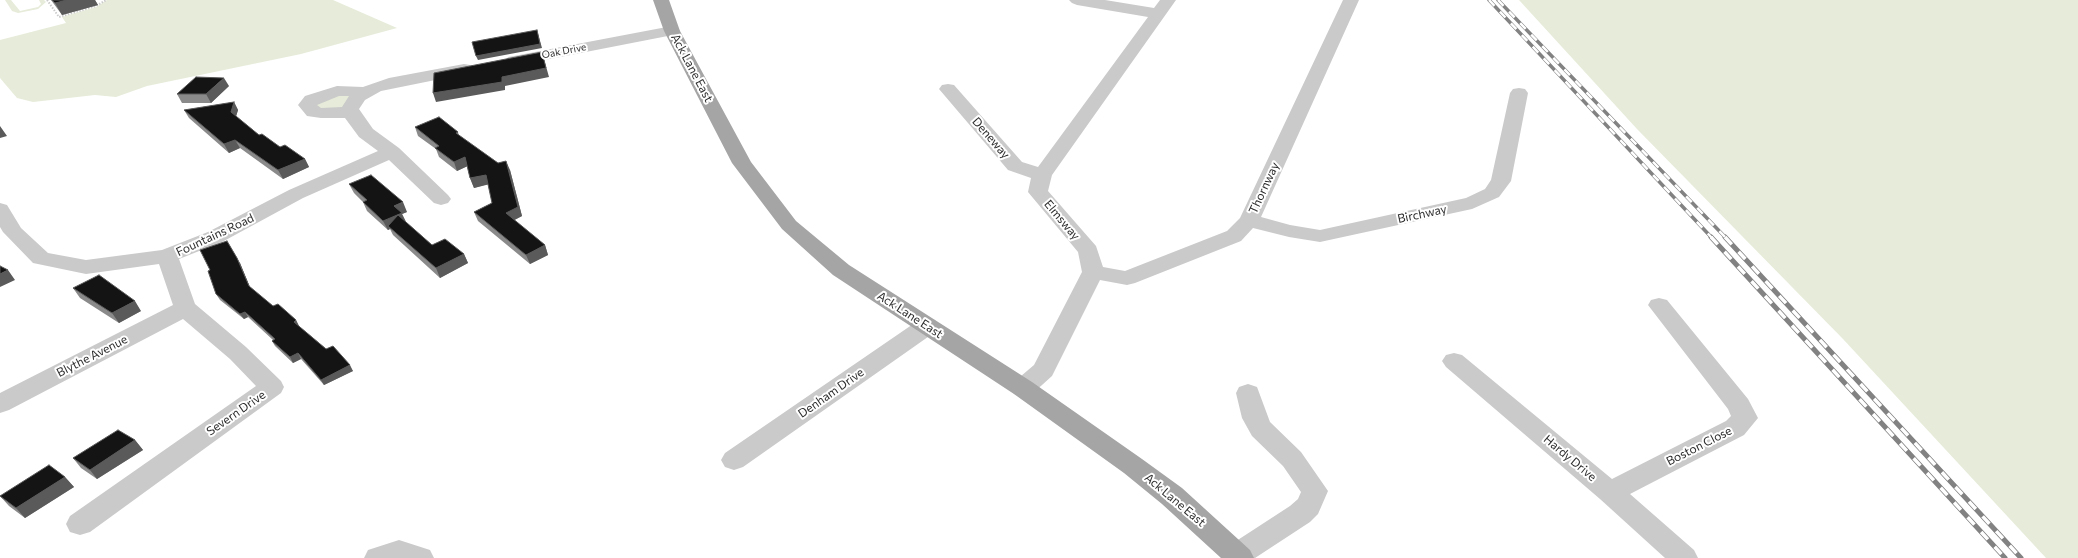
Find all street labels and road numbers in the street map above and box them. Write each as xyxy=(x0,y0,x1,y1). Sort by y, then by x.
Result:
street label: Ack Lane East xyxy=(668,31,716,105)
street label: Oak Drive xyxy=(541,41,587,61)
street label: Deneway xyxy=(969,114,1013,162)
street label: Thornway xyxy=(1246,160,1282,216)
street label: Elmsway xyxy=(1041,197,1083,243)
street label: Birchway xyxy=(1396,202,1448,226)
street label: Fountains Road xyxy=(174,211,256,259)
street label: Ack Lane East xyxy=(875,288,945,342)
street label: Blythe Avenue xyxy=(54,332,130,380)
street label: Denham Drive xyxy=(795,365,867,421)
street label: Severn Drive xyxy=(204,387,268,439)
street label: Boston Close xyxy=(1664,423,1734,469)
street label: Hardy Drive xyxy=(1541,432,1599,484)
street label: Ack Lane East xyxy=(1142,470,1208,530)

